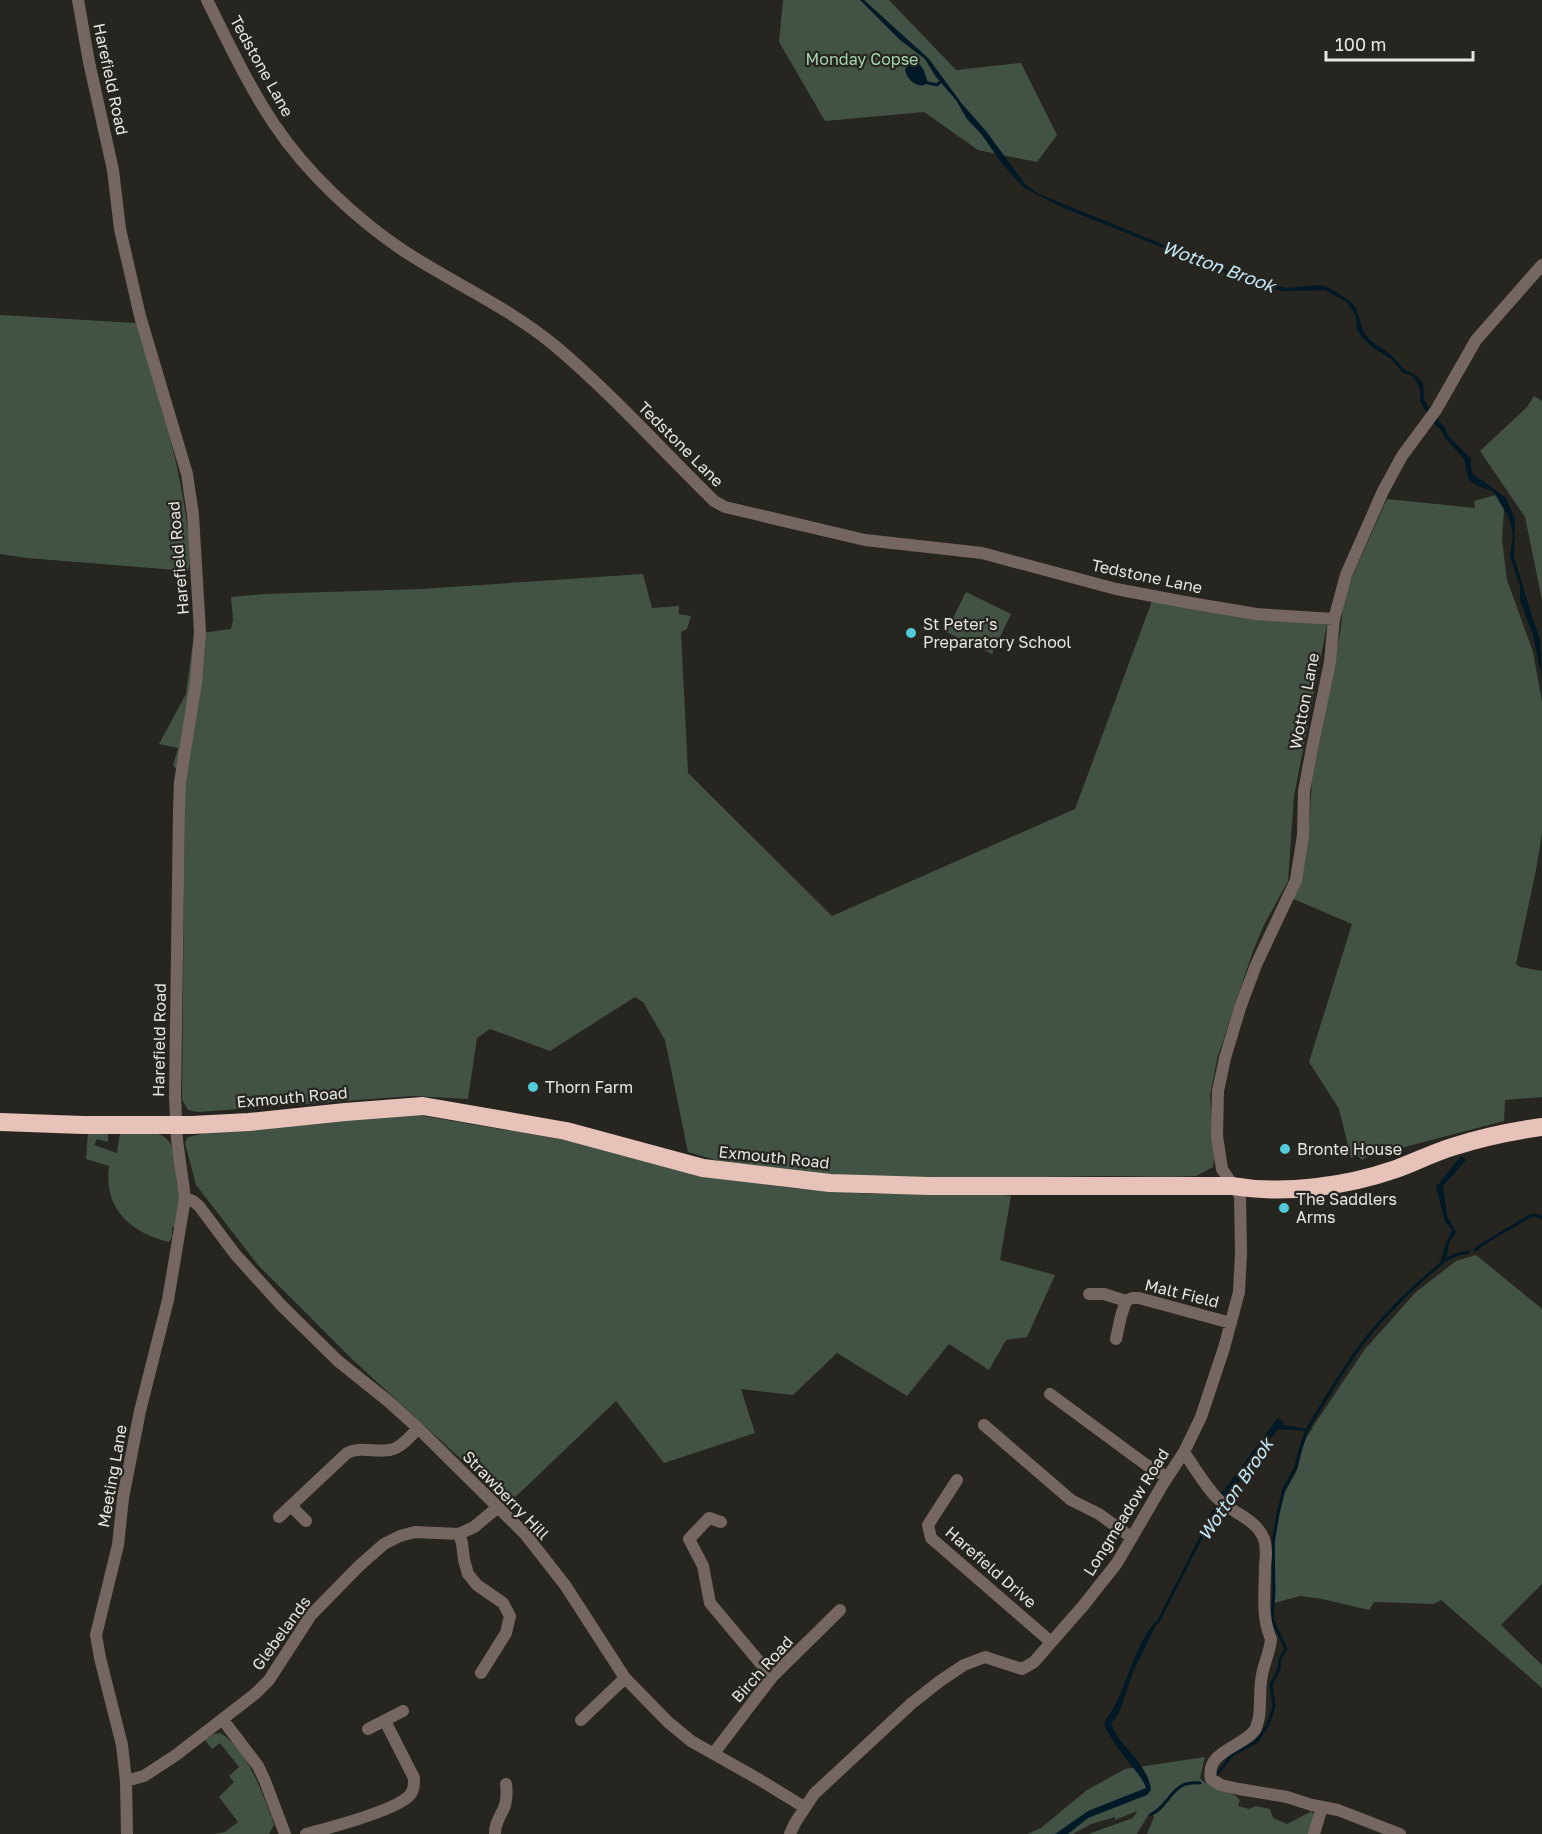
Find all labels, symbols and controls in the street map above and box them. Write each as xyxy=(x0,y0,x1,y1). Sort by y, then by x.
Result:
street label: Tedstone Lane xyxy=(226,12,298,120)
street label: Harefield Road xyxy=(89,21,133,137)
scale bar xyxy=(1326,24,1473,62)
text: 100 m xyxy=(1335,33,1386,55)
park label: Monday Copse xyxy=(806,49,918,69)
water label: Wotton Brook xyxy=(1160,235,1280,297)
street label: Tedstone Lane xyxy=(634,397,728,491)
street label: Harefield Road xyxy=(163,500,193,616)
street label: Tedstone Lane xyxy=(1090,555,1204,597)
place label: St Peter's Preparatory School xyxy=(923,614,1071,652)
marker: St Peter's Preparatory School xyxy=(904,626,918,640)
street label: Wotton Lane xyxy=(1285,651,1323,751)
street label: Harefield Road xyxy=(148,983,170,1097)
place label: Thorn Farm xyxy=(545,1077,633,1097)
marker: Thorn Farm xyxy=(526,1080,540,1094)
street label: Exmouth Road xyxy=(236,1082,348,1112)
place label: Bronte House xyxy=(1297,1139,1402,1159)
street label: Exmouth Road xyxy=(718,1141,830,1173)
marker: Bronte House xyxy=(1278,1142,1292,1156)
place label: The Saddlers Arms xyxy=(1296,1189,1397,1227)
marker: The Saddlers Arms xyxy=(1277,1201,1291,1215)
street label: Malt Field xyxy=(1143,1274,1221,1312)
street label: Meeting Lane xyxy=(93,1423,131,1529)
water label: Wotton Brook xyxy=(1193,1432,1278,1544)
street label: Longmeadow Road xyxy=(1079,1445,1173,1579)
street label: Strawberry Hill xyxy=(459,1446,553,1544)
street label: Harefield Drive xyxy=(941,1522,1041,1612)
street label: Glebelands xyxy=(247,1592,315,1674)
street label: Birch Road xyxy=(727,1632,797,1706)

